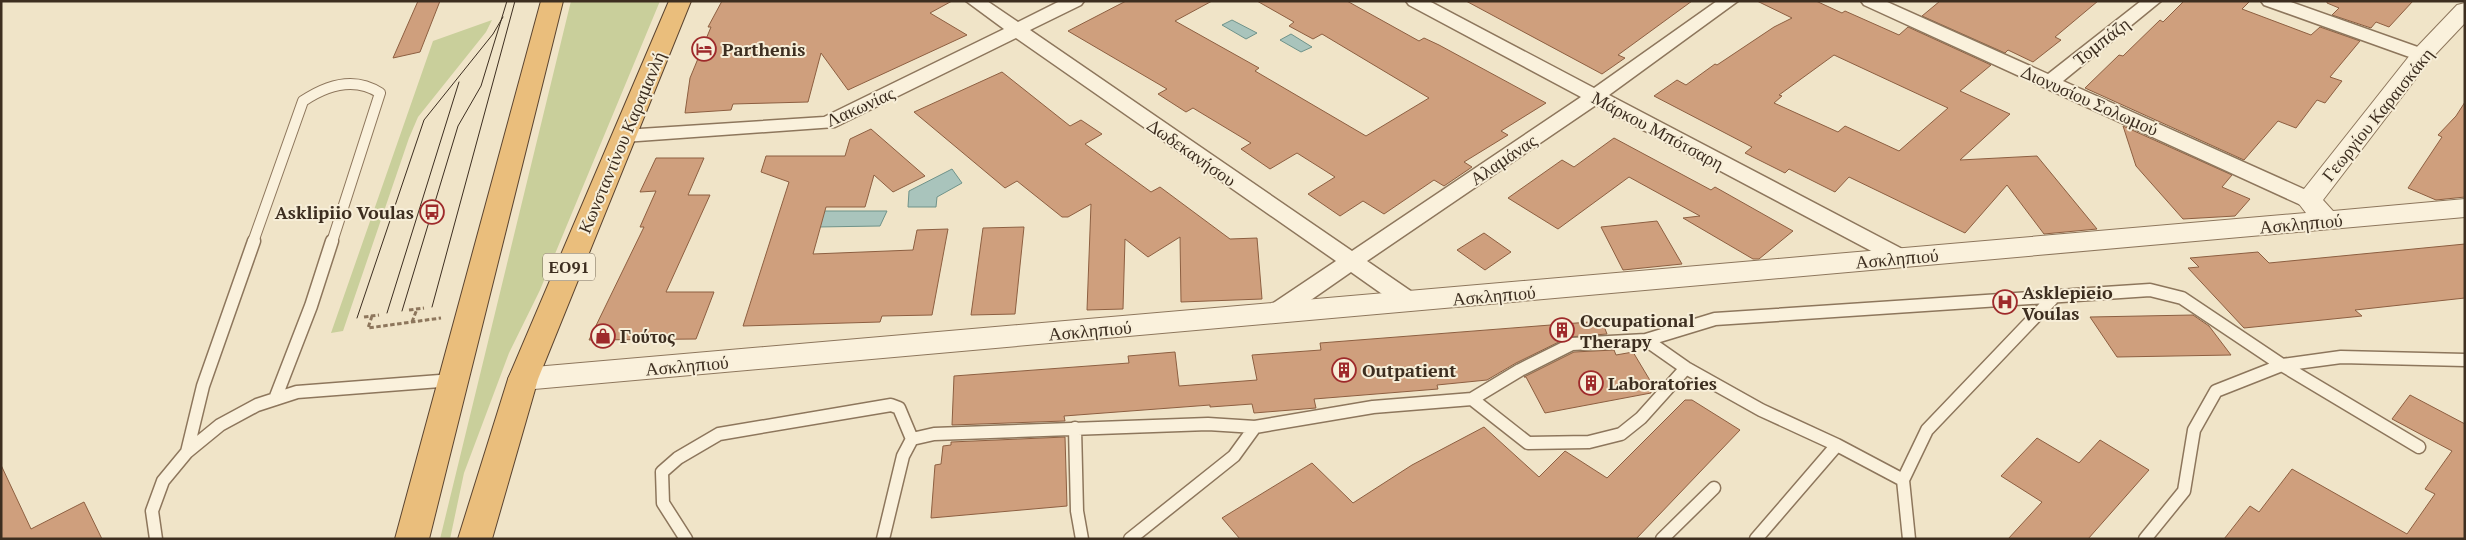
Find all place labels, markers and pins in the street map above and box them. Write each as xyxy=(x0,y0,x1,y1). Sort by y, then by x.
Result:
hotel icon: Parthenis xyxy=(691,36,717,62)
place label: Parthenis xyxy=(722,37,805,61)
bus stop icon: Asklipiio Voulas xyxy=(419,199,445,225)
place label: Asklipiio Voulas xyxy=(275,200,414,224)
place label: Asklepieio Voulas xyxy=(2022,280,2113,325)
hospital icon: Asklepieio Voulas xyxy=(1992,289,2018,315)
place label: Occupational Therapy xyxy=(1580,308,1694,353)
building icon: Occupational Therapy xyxy=(1549,317,1575,343)
shop icon: Γούτος xyxy=(590,323,616,349)
place label: Γούτος xyxy=(620,324,675,348)
building icon: Outpatient xyxy=(1331,357,1357,383)
place label: Outpatient xyxy=(1362,358,1457,382)
building icon: Laboratories xyxy=(1578,370,1604,396)
place label: Laboratories xyxy=(1608,371,1717,395)

